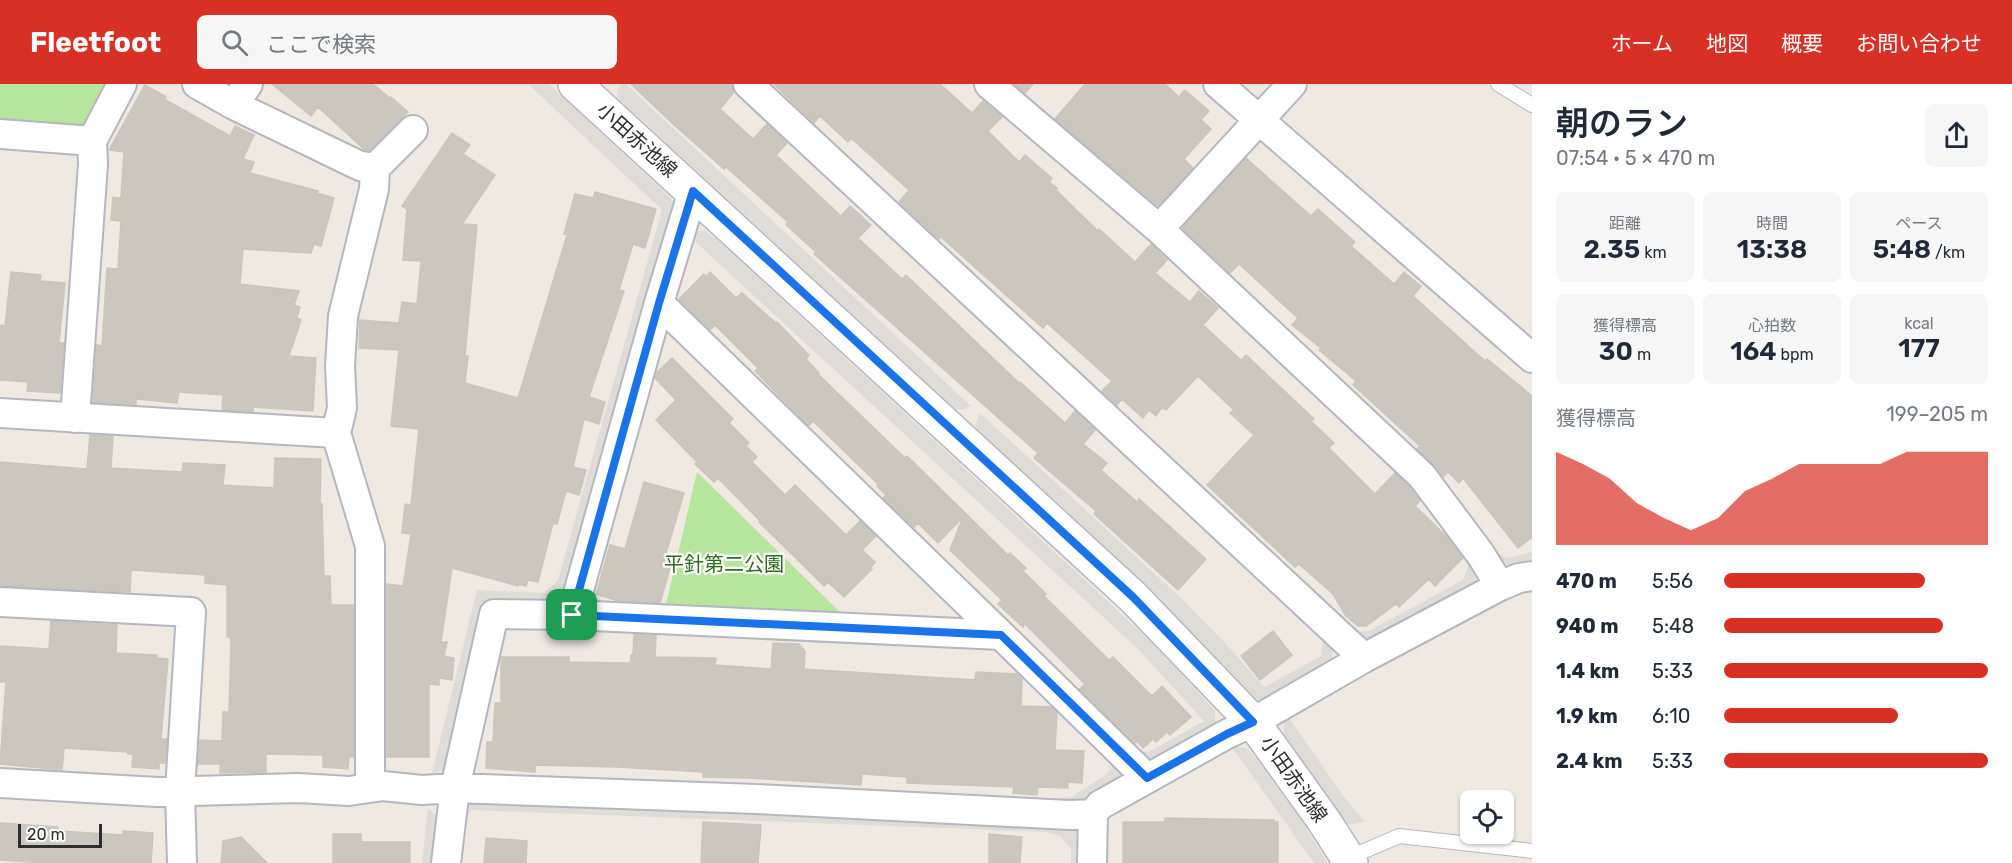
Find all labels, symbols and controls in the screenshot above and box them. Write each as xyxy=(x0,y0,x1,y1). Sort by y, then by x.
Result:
search box xyxy=(197,15,617,69)
text: Fleetfoot xyxy=(30,26,161,59)
icon: search xyxy=(218,26,251,59)
text: ここで検索 xyxy=(266,31,376,58)
text: ホーム xyxy=(1611,31,1673,56)
text: 地図 xyxy=(1706,31,1748,56)
text: 概要 xyxy=(1781,31,1823,56)
text: お問い合わせ xyxy=(1856,31,1982,56)
street label: 小田赤池線 xyxy=(592,98,682,182)
text: 朝のラン xyxy=(1556,104,1688,143)
button: share xyxy=(1925,104,1988,167)
text: 07:54 · 5 × 470 m xyxy=(1556,146,1715,170)
text: 距離 xyxy=(1609,214,1641,233)
text: 時間 xyxy=(1756,214,1788,233)
text: ペース xyxy=(1895,214,1943,233)
text: 2.35 xyxy=(1583,234,1640,265)
text: 13:38 xyxy=(1737,234,1807,265)
text: 5:48 xyxy=(1873,234,1931,265)
text: km xyxy=(1640,243,1667,262)
text: /km xyxy=(1931,243,1965,262)
text: kcal xyxy=(1904,314,1934,333)
text: 獲得標高 xyxy=(1593,316,1657,335)
text: 心拍数 xyxy=(1748,316,1796,335)
text: 177 xyxy=(1898,333,1940,364)
text: 30 xyxy=(1599,336,1633,367)
text: 164 xyxy=(1730,336,1777,367)
text: m xyxy=(1633,345,1651,364)
text: bpm xyxy=(1777,345,1814,364)
text: 199–205 m xyxy=(1886,402,1988,426)
text: 獲得標高 xyxy=(1556,406,1636,430)
park label: 平針第二公園 xyxy=(664,552,784,576)
text: 470 m xyxy=(1556,569,1617,593)
text: 5:56 xyxy=(1652,569,1693,593)
pin xyxy=(546,589,597,640)
icon: arrive xyxy=(555,598,588,631)
text: 940 m xyxy=(1556,614,1619,638)
text: 5:48 xyxy=(1652,614,1694,638)
text: 1.4 km xyxy=(1556,659,1619,683)
text: 5:33 xyxy=(1652,659,1693,683)
text: 1.9 km xyxy=(1556,704,1618,728)
text: 6:10 xyxy=(1652,704,1690,728)
street label: 小田赤池線 xyxy=(1255,731,1333,827)
text: 2.4 km xyxy=(1556,749,1622,773)
text: 5:33 xyxy=(1652,749,1693,773)
map controls xyxy=(1460,790,1514,844)
button: locate xyxy=(1460,790,1514,844)
scale bar xyxy=(18,821,102,848)
text: 20 m xyxy=(27,825,65,844)

